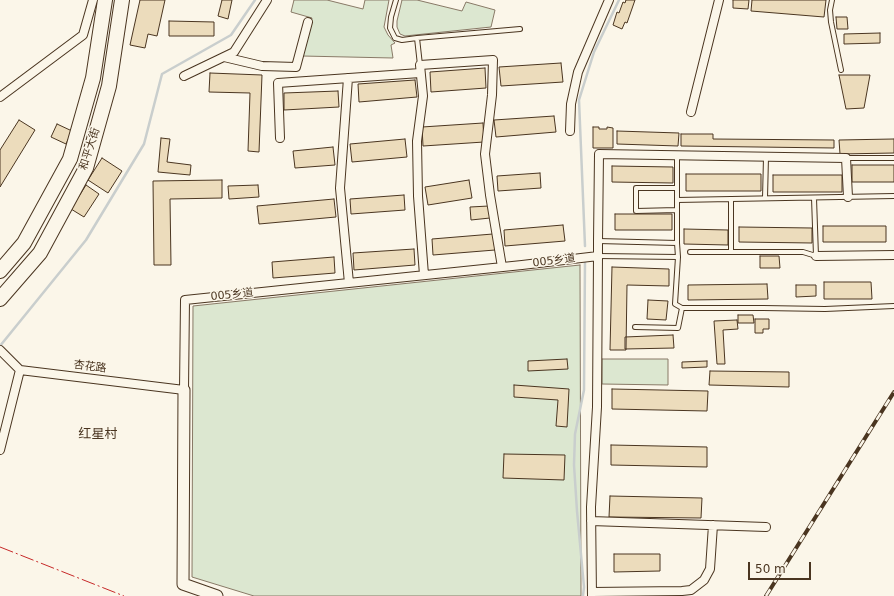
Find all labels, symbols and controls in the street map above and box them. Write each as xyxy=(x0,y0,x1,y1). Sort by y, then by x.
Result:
street label: 和平大街 xyxy=(77,126,103,172)
street label: 005乡道 xyxy=(532,252,576,270)
street label: 005乡道 xyxy=(210,286,254,304)
street label: 杏花路 xyxy=(73,358,107,376)
district label: 红星村 xyxy=(79,427,117,443)
scale bar xyxy=(750,554,813,580)
text: 50 m xyxy=(755,562,786,576)

